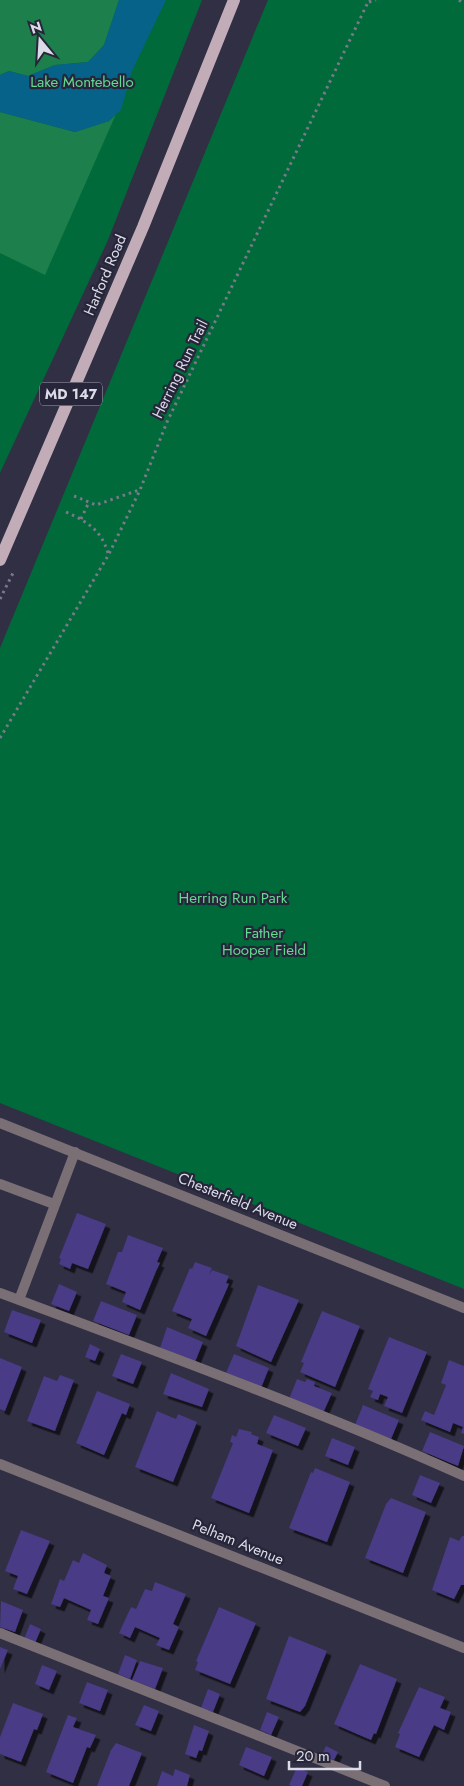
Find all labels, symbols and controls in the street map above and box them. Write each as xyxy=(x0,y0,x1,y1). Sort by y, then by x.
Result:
north arrow xyxy=(15,15,65,65)
text: N xyxy=(28,16,44,39)
park label: Lake Montebello xyxy=(30,71,134,93)
street label: Harford Road xyxy=(78,231,132,319)
street label: Herring Run Trail xyxy=(147,316,213,422)
road number: MD 147 xyxy=(40,382,102,406)
park label: Herring Run Park xyxy=(179,887,288,909)
park label: Father Hooper Field xyxy=(222,922,306,961)
street label: Chesterfield Avenue xyxy=(175,1167,301,1235)
street label: Pelham Avenue xyxy=(189,1514,287,1570)
scale bar xyxy=(289,1738,360,1770)
text: 20 m xyxy=(296,1745,330,1767)

